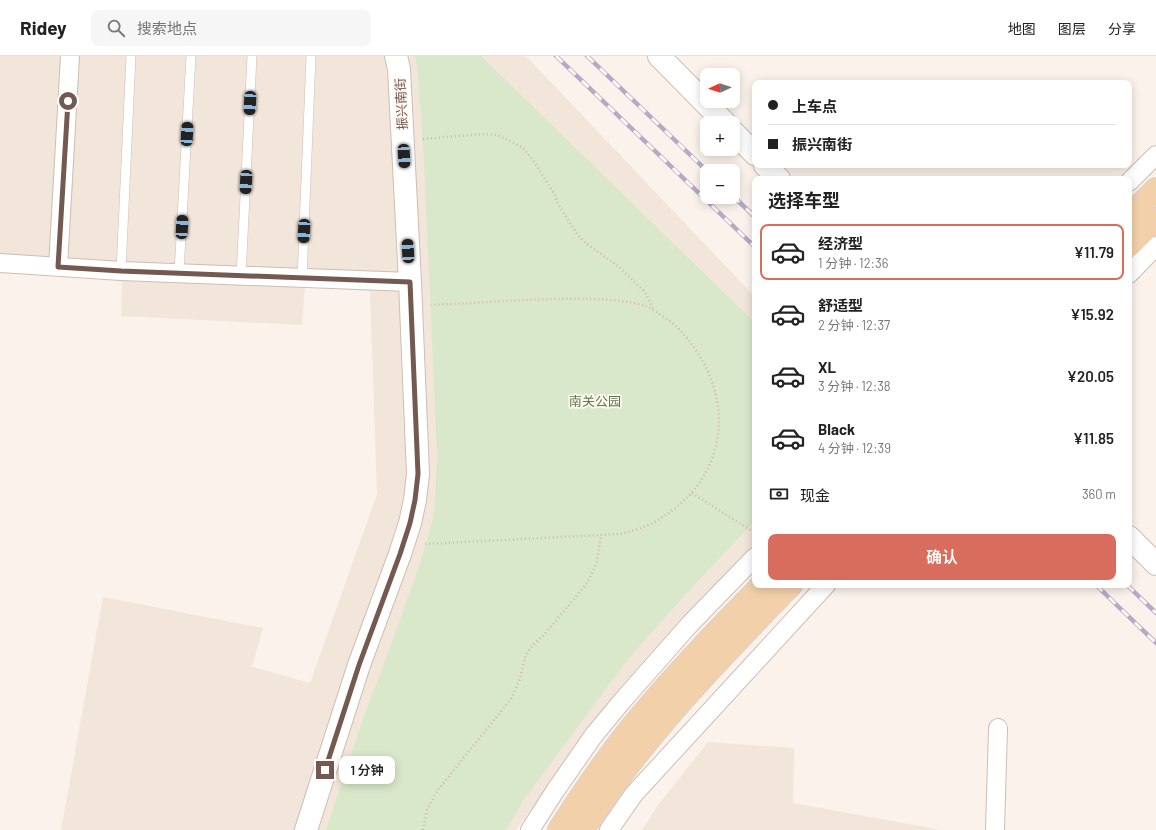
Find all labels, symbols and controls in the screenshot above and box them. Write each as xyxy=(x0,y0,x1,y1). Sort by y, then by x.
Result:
search box xyxy=(91,10,371,46)
text: Ridey xyxy=(20,16,67,39)
icon: search xyxy=(105,17,127,39)
text: 搜索地点 xyxy=(137,19,197,37)
text: 地图 xyxy=(1008,20,1036,37)
text: 图层 xyxy=(1058,20,1086,37)
text: 分享 xyxy=(1108,20,1136,37)
north arrow xyxy=(700,68,740,108)
map controls xyxy=(700,68,740,204)
street label: 振兴南街 xyxy=(392,78,410,130)
car xyxy=(243,91,257,115)
route start xyxy=(59,92,77,110)
text: 上车点 xyxy=(792,97,837,115)
button: + xyxy=(700,116,740,156)
car xyxy=(180,122,194,146)
text: 振兴南街 xyxy=(792,135,852,153)
car xyxy=(397,144,411,168)
button: − xyxy=(700,164,740,204)
car xyxy=(239,170,253,194)
text: 选择车型 xyxy=(768,189,840,211)
car xyxy=(175,215,189,239)
car xyxy=(297,219,311,243)
icon: car xyxy=(770,234,806,270)
text: 经济型 xyxy=(818,234,863,252)
car xyxy=(401,239,415,263)
text: ¥11.79 xyxy=(1074,243,1114,261)
text: 1 分钟 · 12:36 xyxy=(818,255,888,271)
icon: car xyxy=(770,296,806,332)
text: 舒适型 xyxy=(818,296,863,314)
text: ¥15.92 xyxy=(1070,305,1114,323)
text: 2 分钟 · 12:37 xyxy=(818,317,890,333)
icon: car xyxy=(770,358,806,394)
text: XL xyxy=(818,358,836,376)
text: ¥20.05 xyxy=(1067,367,1114,385)
text: 3 分钟 · 12:38 xyxy=(818,378,891,394)
park label: 南关公园 xyxy=(569,393,621,409)
icon: car xyxy=(770,420,806,456)
text: Black xyxy=(818,420,855,438)
text: ¥11.85 xyxy=(1073,429,1114,447)
text: 4 分钟 · 12:39 xyxy=(818,440,891,456)
icon: cash xyxy=(768,483,790,505)
text: 现金 xyxy=(800,486,830,504)
text: 360 m xyxy=(1082,486,1116,502)
button: 确认 xyxy=(768,534,1116,580)
callout: 1 分钟 xyxy=(339,756,395,784)
route end xyxy=(316,761,334,779)
text: 1 分钟 xyxy=(350,762,384,778)

